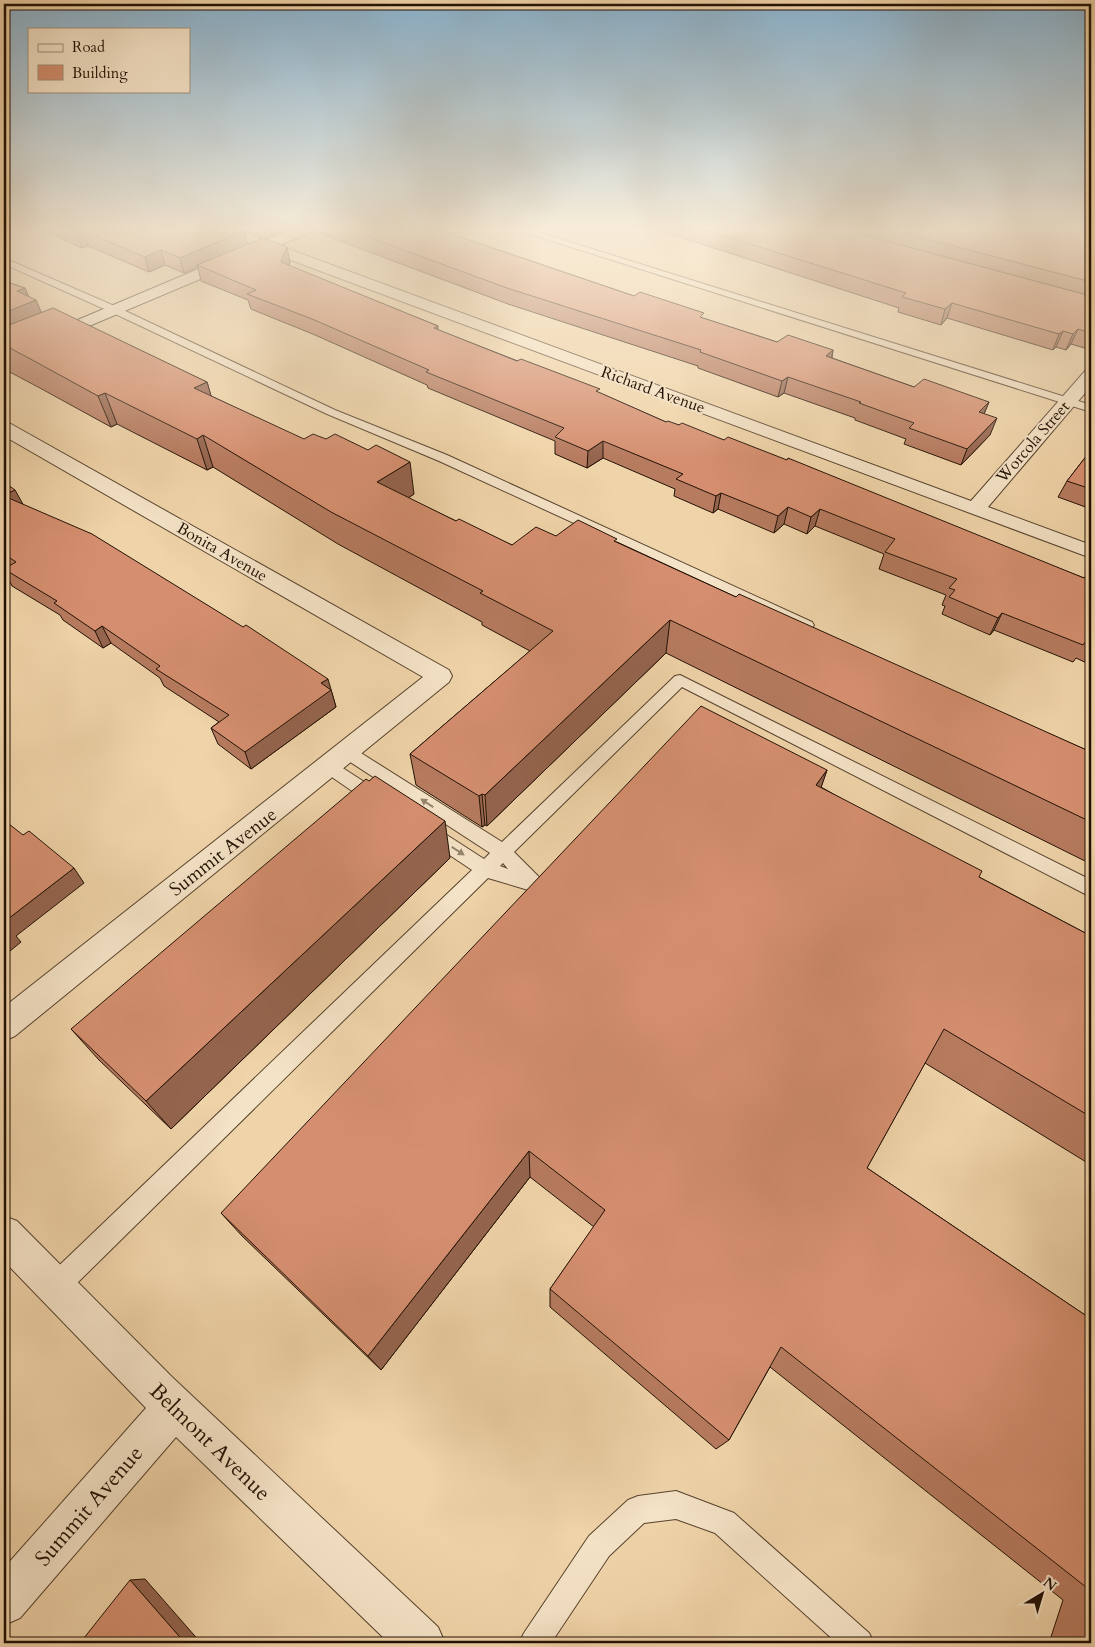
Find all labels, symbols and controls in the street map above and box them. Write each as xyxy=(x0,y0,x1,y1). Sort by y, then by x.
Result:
legend xyxy=(28,28,190,92)
text: Road xyxy=(72,37,105,57)
text: Building xyxy=(72,63,128,83)
street label: Richard Avenue xyxy=(598,361,708,419)
street label: Worcola Street xyxy=(991,396,1075,488)
street label: Bonita Avenue xyxy=(173,517,271,587)
one-way arrow xyxy=(420,799,433,808)
street label: Summit Avenue xyxy=(164,802,282,902)
one-way arrow xyxy=(451,847,465,856)
street label: Belmont Avenue xyxy=(143,1376,277,1508)
street label: Summit Avenue xyxy=(28,1439,150,1573)
north arrow xyxy=(1018,1570,1068,1620)
text: N xyxy=(1039,1573,1060,1595)

